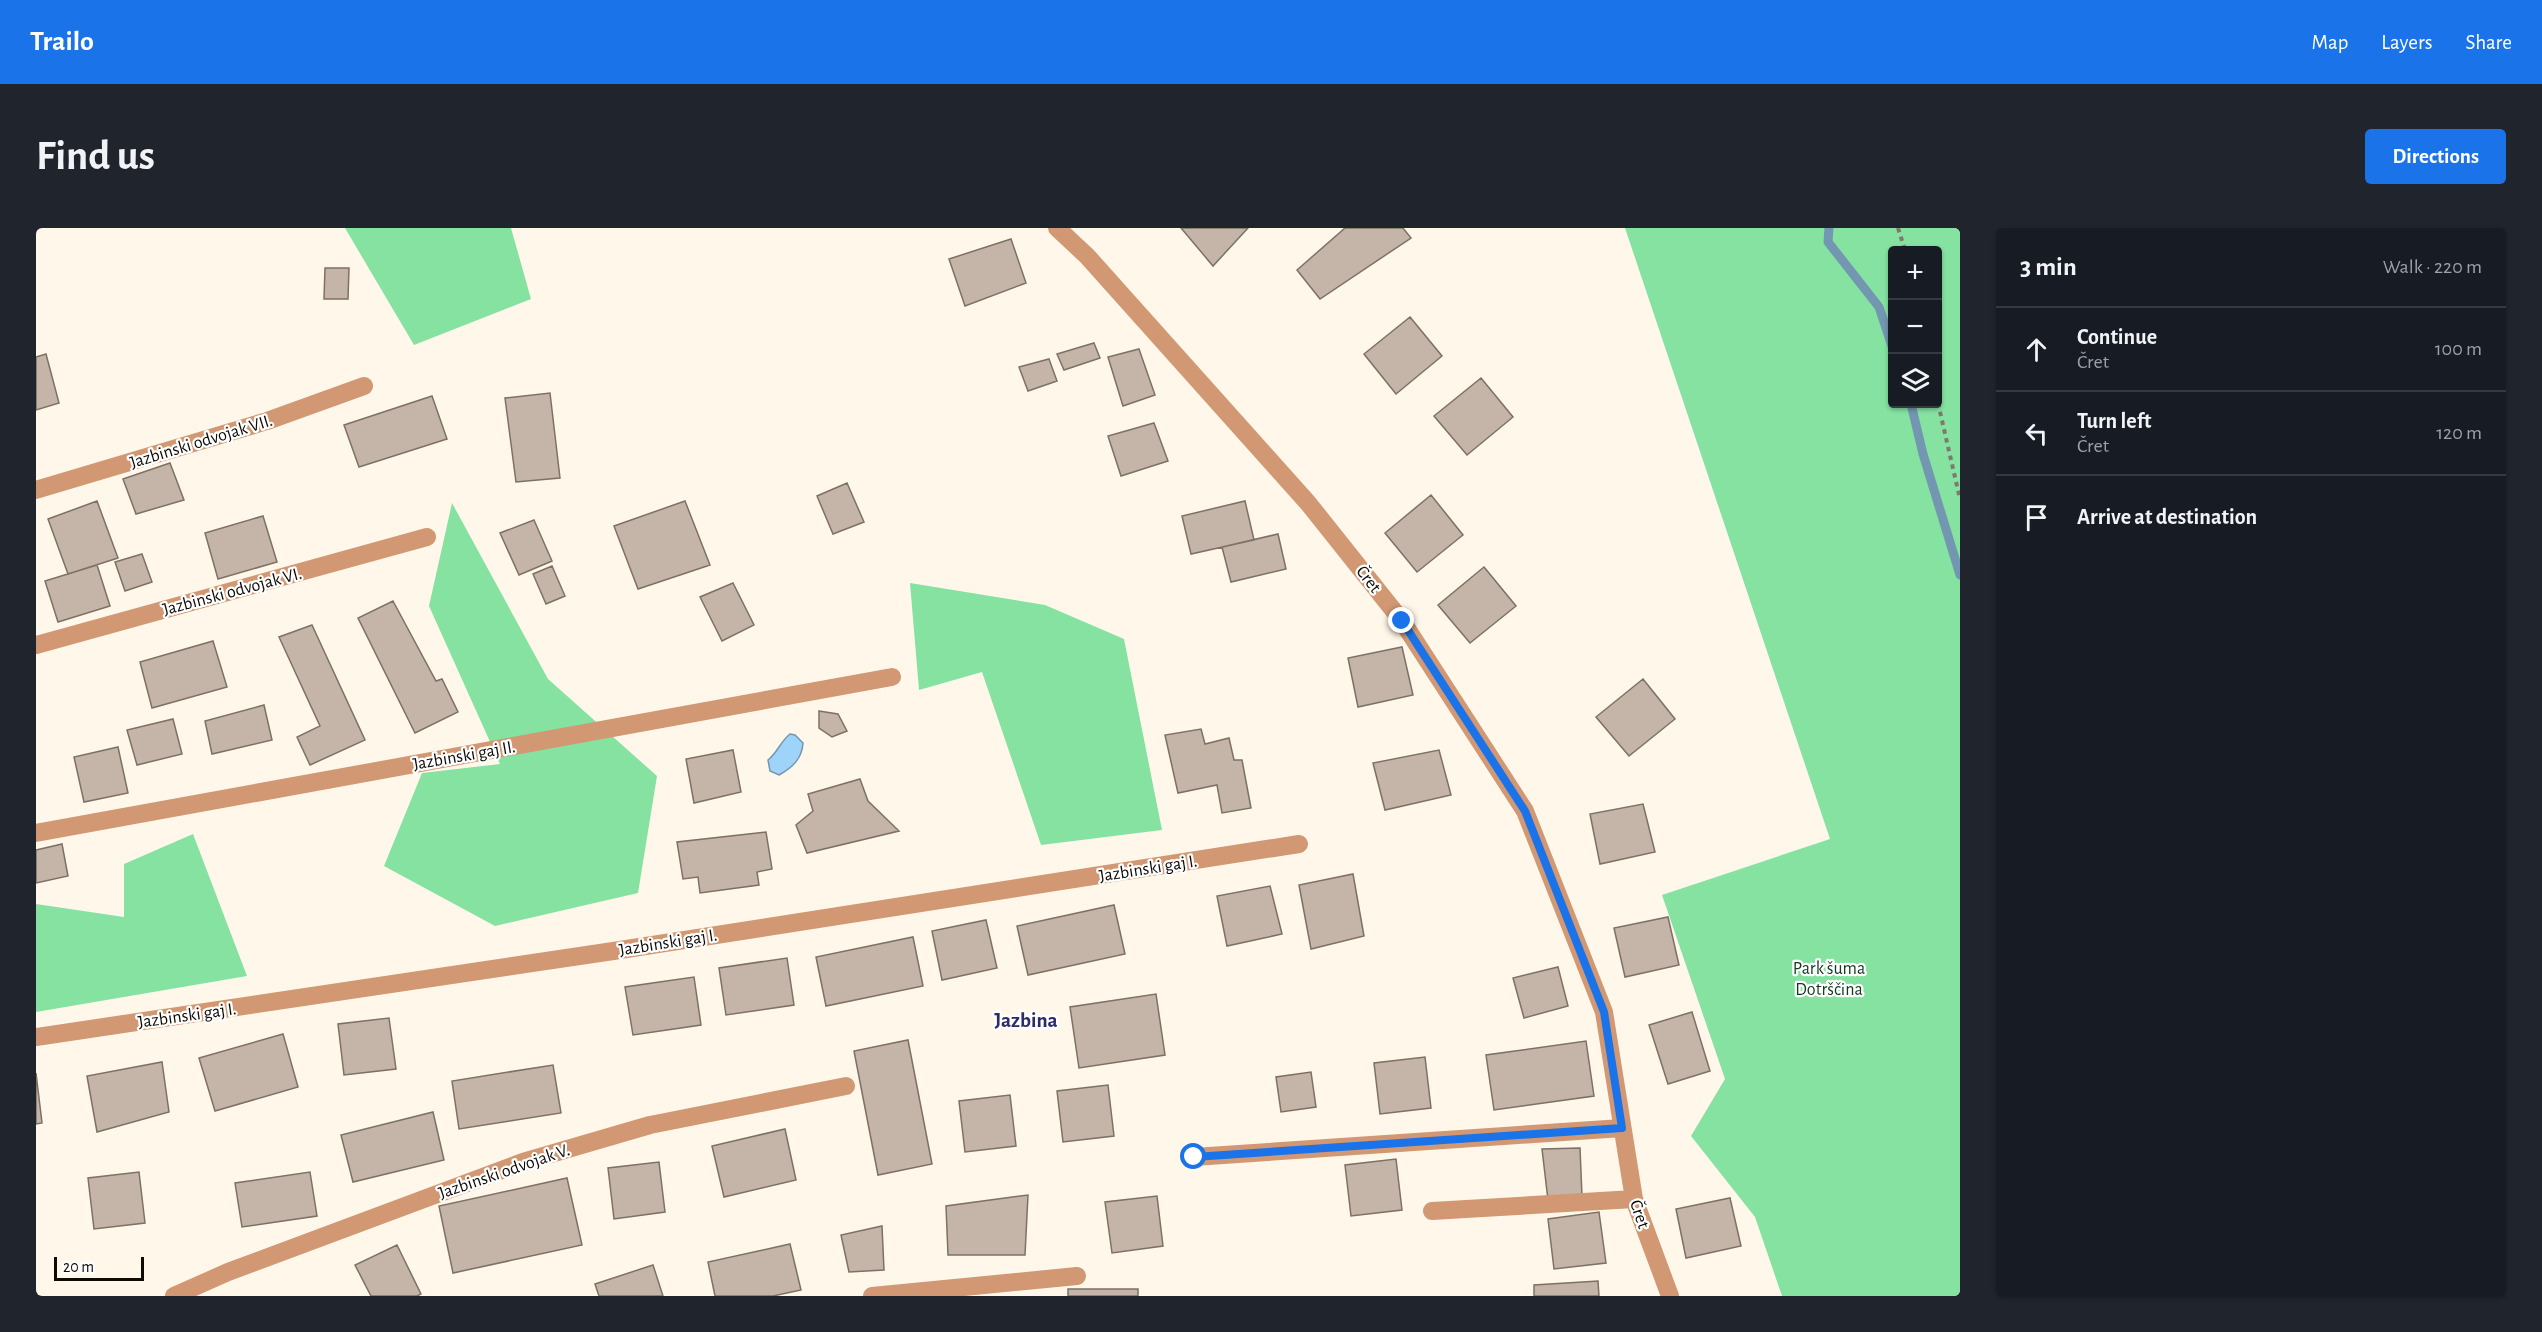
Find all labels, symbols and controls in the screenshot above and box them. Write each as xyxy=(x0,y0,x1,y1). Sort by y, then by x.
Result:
text: Trailo xyxy=(30,28,94,56)
text: Map xyxy=(2312,32,2348,53)
text: Layers xyxy=(2381,32,2432,53)
text: Share xyxy=(2465,32,2512,53)
button: Directions xyxy=(2365,129,2506,184)
text: Find us xyxy=(36,135,155,177)
map controls xyxy=(1888,246,1942,408)
button: + xyxy=(1888,246,1942,300)
text: 3 min xyxy=(2020,254,2077,280)
text: Walk · 220 m xyxy=(2383,257,2482,277)
button: − xyxy=(1888,300,1942,354)
text: Continue xyxy=(2077,326,2157,348)
icon: ahead xyxy=(2020,333,2053,366)
text: 100 m xyxy=(2435,339,2482,359)
text: Čret xyxy=(2077,352,2109,372)
button: layers xyxy=(1888,354,1942,408)
text: Turn left xyxy=(2077,410,2151,432)
street label: Jazbinski odvojak VII. xyxy=(128,412,275,472)
icon: left xyxy=(2020,417,2053,450)
text: 120 m xyxy=(2436,423,2482,443)
text: Čret xyxy=(2077,436,2109,456)
icon: arrive xyxy=(2020,501,2053,534)
text: Arrive at destination xyxy=(2077,506,2257,528)
street label: Čret xyxy=(1352,561,1387,597)
street label: Jazbinski odvojak VI. xyxy=(161,565,304,619)
route end xyxy=(1388,607,1414,633)
street label: Jazbinski gaj II. xyxy=(411,738,517,774)
street label: Jazbinski gaj I. xyxy=(1098,852,1198,886)
street label: Jazbinski gaj I. xyxy=(618,926,718,960)
park label: Park šuma Dotrščina xyxy=(1793,960,1865,999)
street label: Jazbinski gaj I. xyxy=(137,1000,237,1032)
district label: Jazbina xyxy=(994,1010,1058,1031)
street label: Jazbinski odvojak V. xyxy=(436,1141,572,1203)
route start xyxy=(1180,1143,1206,1169)
street label: Čret xyxy=(1626,1197,1655,1231)
scale bar xyxy=(54,1254,144,1282)
text: 20 m xyxy=(63,1259,94,1275)

